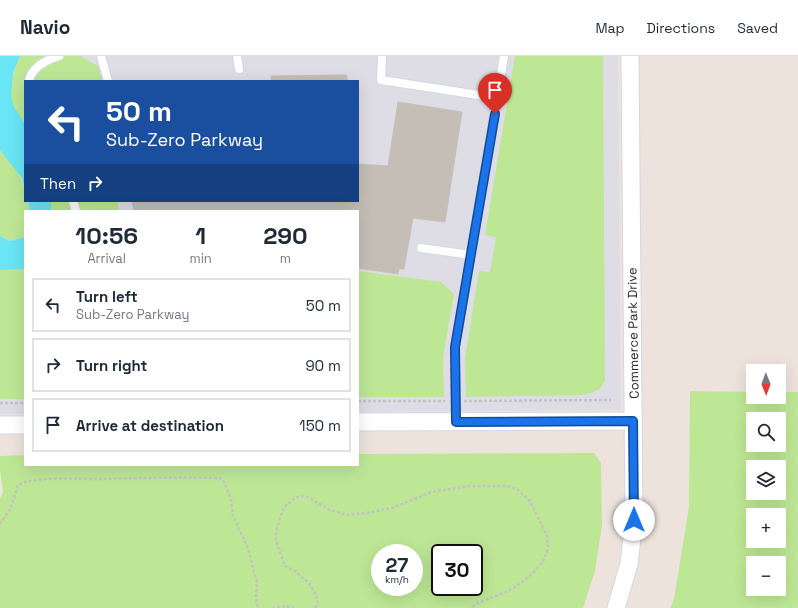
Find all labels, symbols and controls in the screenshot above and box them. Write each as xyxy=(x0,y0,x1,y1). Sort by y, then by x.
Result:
text: Navio xyxy=(20,15,70,40)
text: Map xyxy=(595,19,625,37)
text: Directions xyxy=(647,19,715,37)
text: Saved xyxy=(737,19,778,37)
pin xyxy=(478,73,512,114)
icon: arrive xyxy=(484,79,506,101)
text: 50 m xyxy=(106,93,172,129)
icon: left xyxy=(40,96,92,148)
text: Sub-Zero Parkway xyxy=(106,128,263,151)
icon: right xyxy=(84,172,106,194)
text: Then xyxy=(40,174,76,193)
text: 10:56 xyxy=(75,220,138,251)
text: 1 xyxy=(195,220,206,251)
text: 290 xyxy=(263,220,308,251)
text: Arrival xyxy=(87,250,126,267)
text: min xyxy=(189,250,212,267)
text: m xyxy=(280,250,291,267)
street label: Commerce Park Drive xyxy=(623,267,643,399)
text: Turn left xyxy=(76,287,138,306)
icon: left xyxy=(42,294,64,316)
text: 50 m xyxy=(306,296,341,315)
text: Sub-Zero Parkway xyxy=(76,306,189,323)
icon: right xyxy=(42,354,64,376)
text: Turn right xyxy=(76,356,147,375)
text: 90 m xyxy=(305,356,341,375)
north arrow xyxy=(746,364,786,404)
map controls xyxy=(746,364,786,596)
button: search xyxy=(746,412,786,452)
icon: arrive xyxy=(42,414,64,436)
text: Arrive at destination xyxy=(76,416,224,435)
text: 150 m xyxy=(299,416,341,435)
button: layers xyxy=(746,460,786,500)
position arrow xyxy=(613,499,655,541)
button: + xyxy=(746,508,786,548)
speed limit sign: 30 xyxy=(431,544,483,596)
text: 27 xyxy=(386,552,408,578)
button: − xyxy=(746,556,786,596)
text: km/h xyxy=(385,573,409,586)

